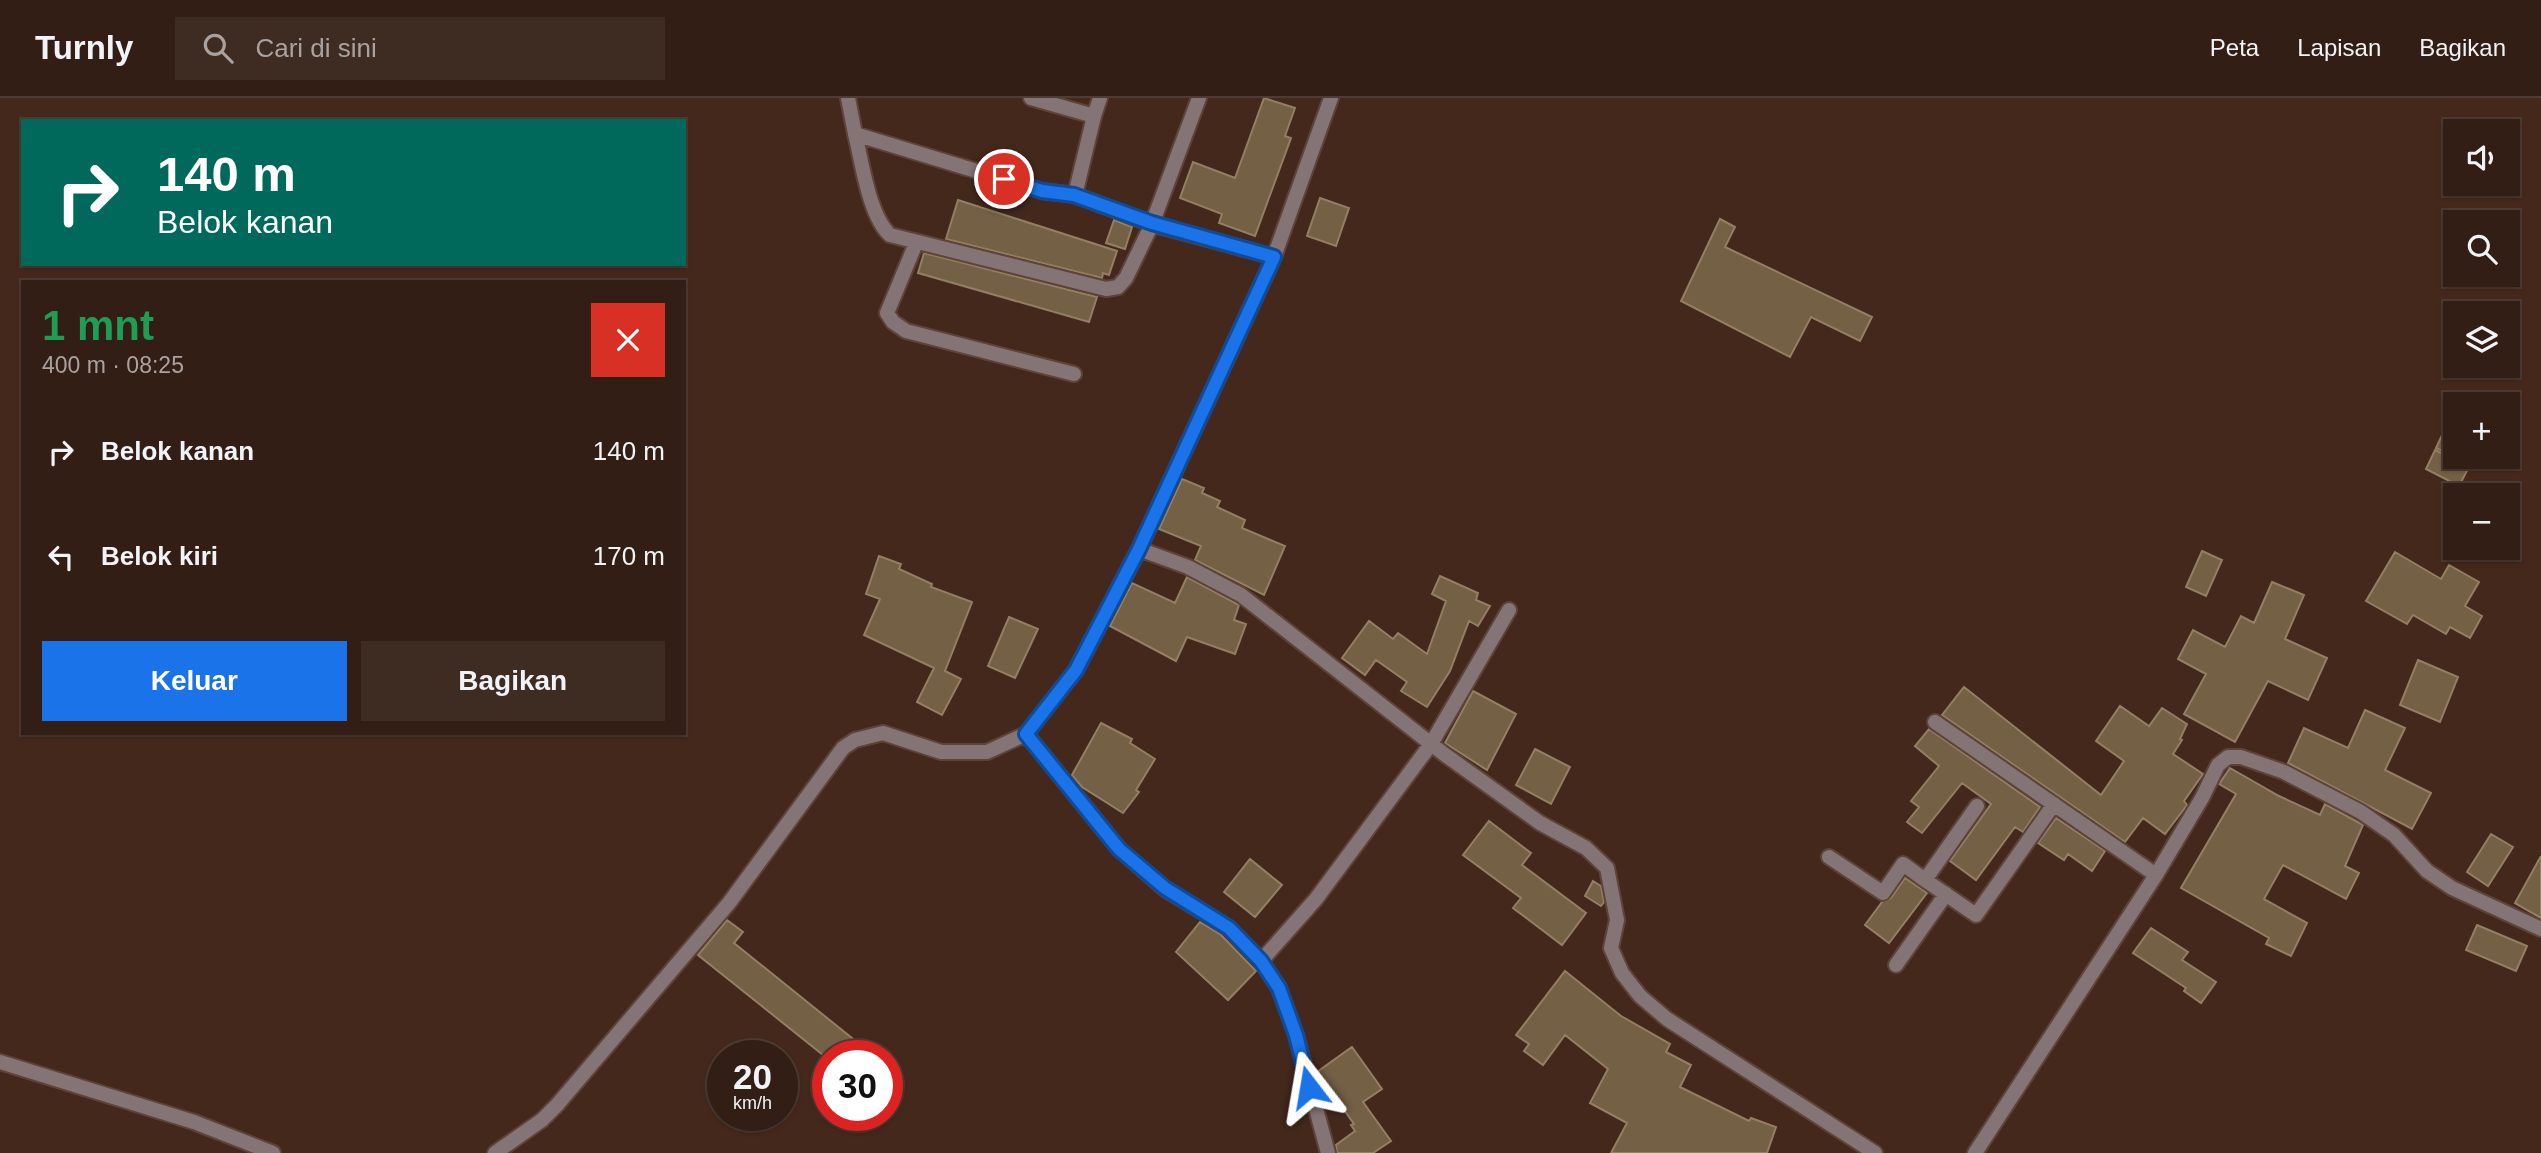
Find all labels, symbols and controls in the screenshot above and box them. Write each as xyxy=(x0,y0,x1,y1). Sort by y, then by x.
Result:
search box xyxy=(175,17,665,80)
text: Turnly xyxy=(35,29,133,66)
icon: search xyxy=(199,29,237,67)
text: Cari di sini xyxy=(255,33,377,63)
text: Peta xyxy=(2210,34,2259,61)
text: Lapisan xyxy=(2297,34,2381,61)
text: Bagikan xyxy=(2419,34,2506,61)
map controls xyxy=(2443,119,2520,560)
button: sound xyxy=(2443,119,2520,196)
icon: right xyxy=(42,147,133,238)
text: 140 m xyxy=(157,147,296,201)
pin xyxy=(974,149,1034,209)
icon: arrive xyxy=(985,160,1023,198)
text: Belok kanan xyxy=(157,204,333,240)
button: search xyxy=(2443,210,2520,287)
button: layers xyxy=(2443,301,2520,378)
text: 1 mnt xyxy=(42,302,154,349)
button: close xyxy=(591,303,665,377)
text: 400 m · 08:25 xyxy=(42,352,184,378)
button: + xyxy=(2443,392,2520,469)
icon: right xyxy=(42,433,80,471)
text: Belok kanan xyxy=(101,436,254,466)
text: 140 m xyxy=(593,436,665,466)
button: − xyxy=(2443,483,2520,560)
icon: left xyxy=(42,538,80,576)
text: Belok kiri xyxy=(101,541,218,571)
text: 170 m xyxy=(593,541,665,571)
button: Keluar xyxy=(42,641,347,721)
button: Bagikan xyxy=(361,641,665,721)
speed limit sign: 30 xyxy=(812,1040,903,1131)
position arrow xyxy=(1272,1050,1346,1124)
text: 20 xyxy=(733,1057,772,1096)
text: km/h xyxy=(733,1093,772,1113)

